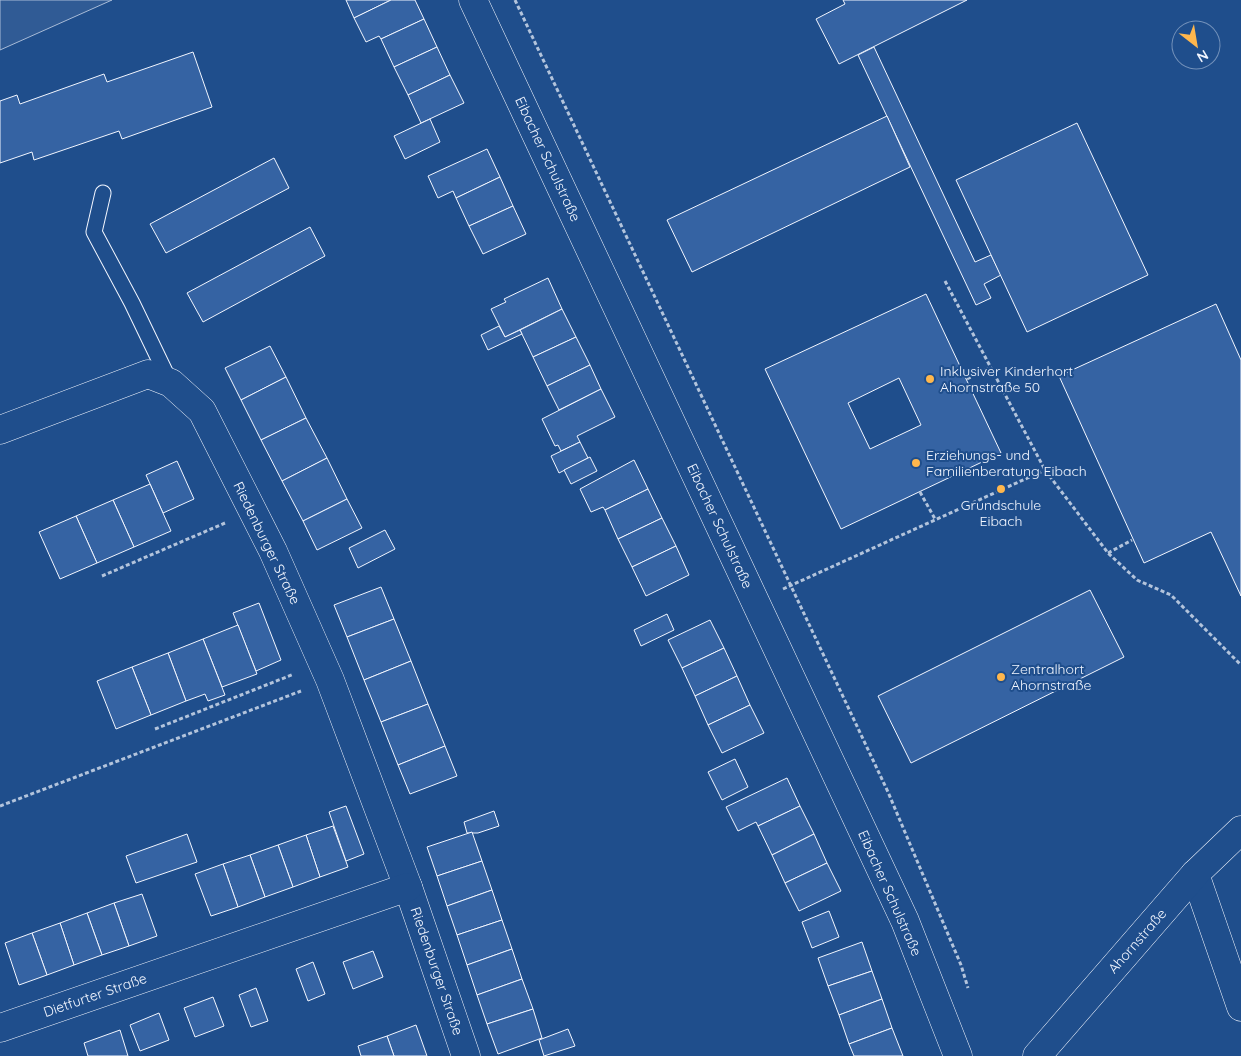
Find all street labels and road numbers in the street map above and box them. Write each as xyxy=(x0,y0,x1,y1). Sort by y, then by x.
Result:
street label: Eibacher Schulstraße xyxy=(511,94,585,224)
street label: Eibacher Schulstraße xyxy=(683,461,757,591)
street label: Riedenburger Straße xyxy=(229,479,305,608)
street label: Eibacher Schulstraße xyxy=(854,827,926,959)
street label: Riedenburger Straße xyxy=(407,904,467,1038)
street label: Ahornstraße xyxy=(1104,905,1170,977)
street label: Dietfurter Straße xyxy=(41,969,149,1021)

